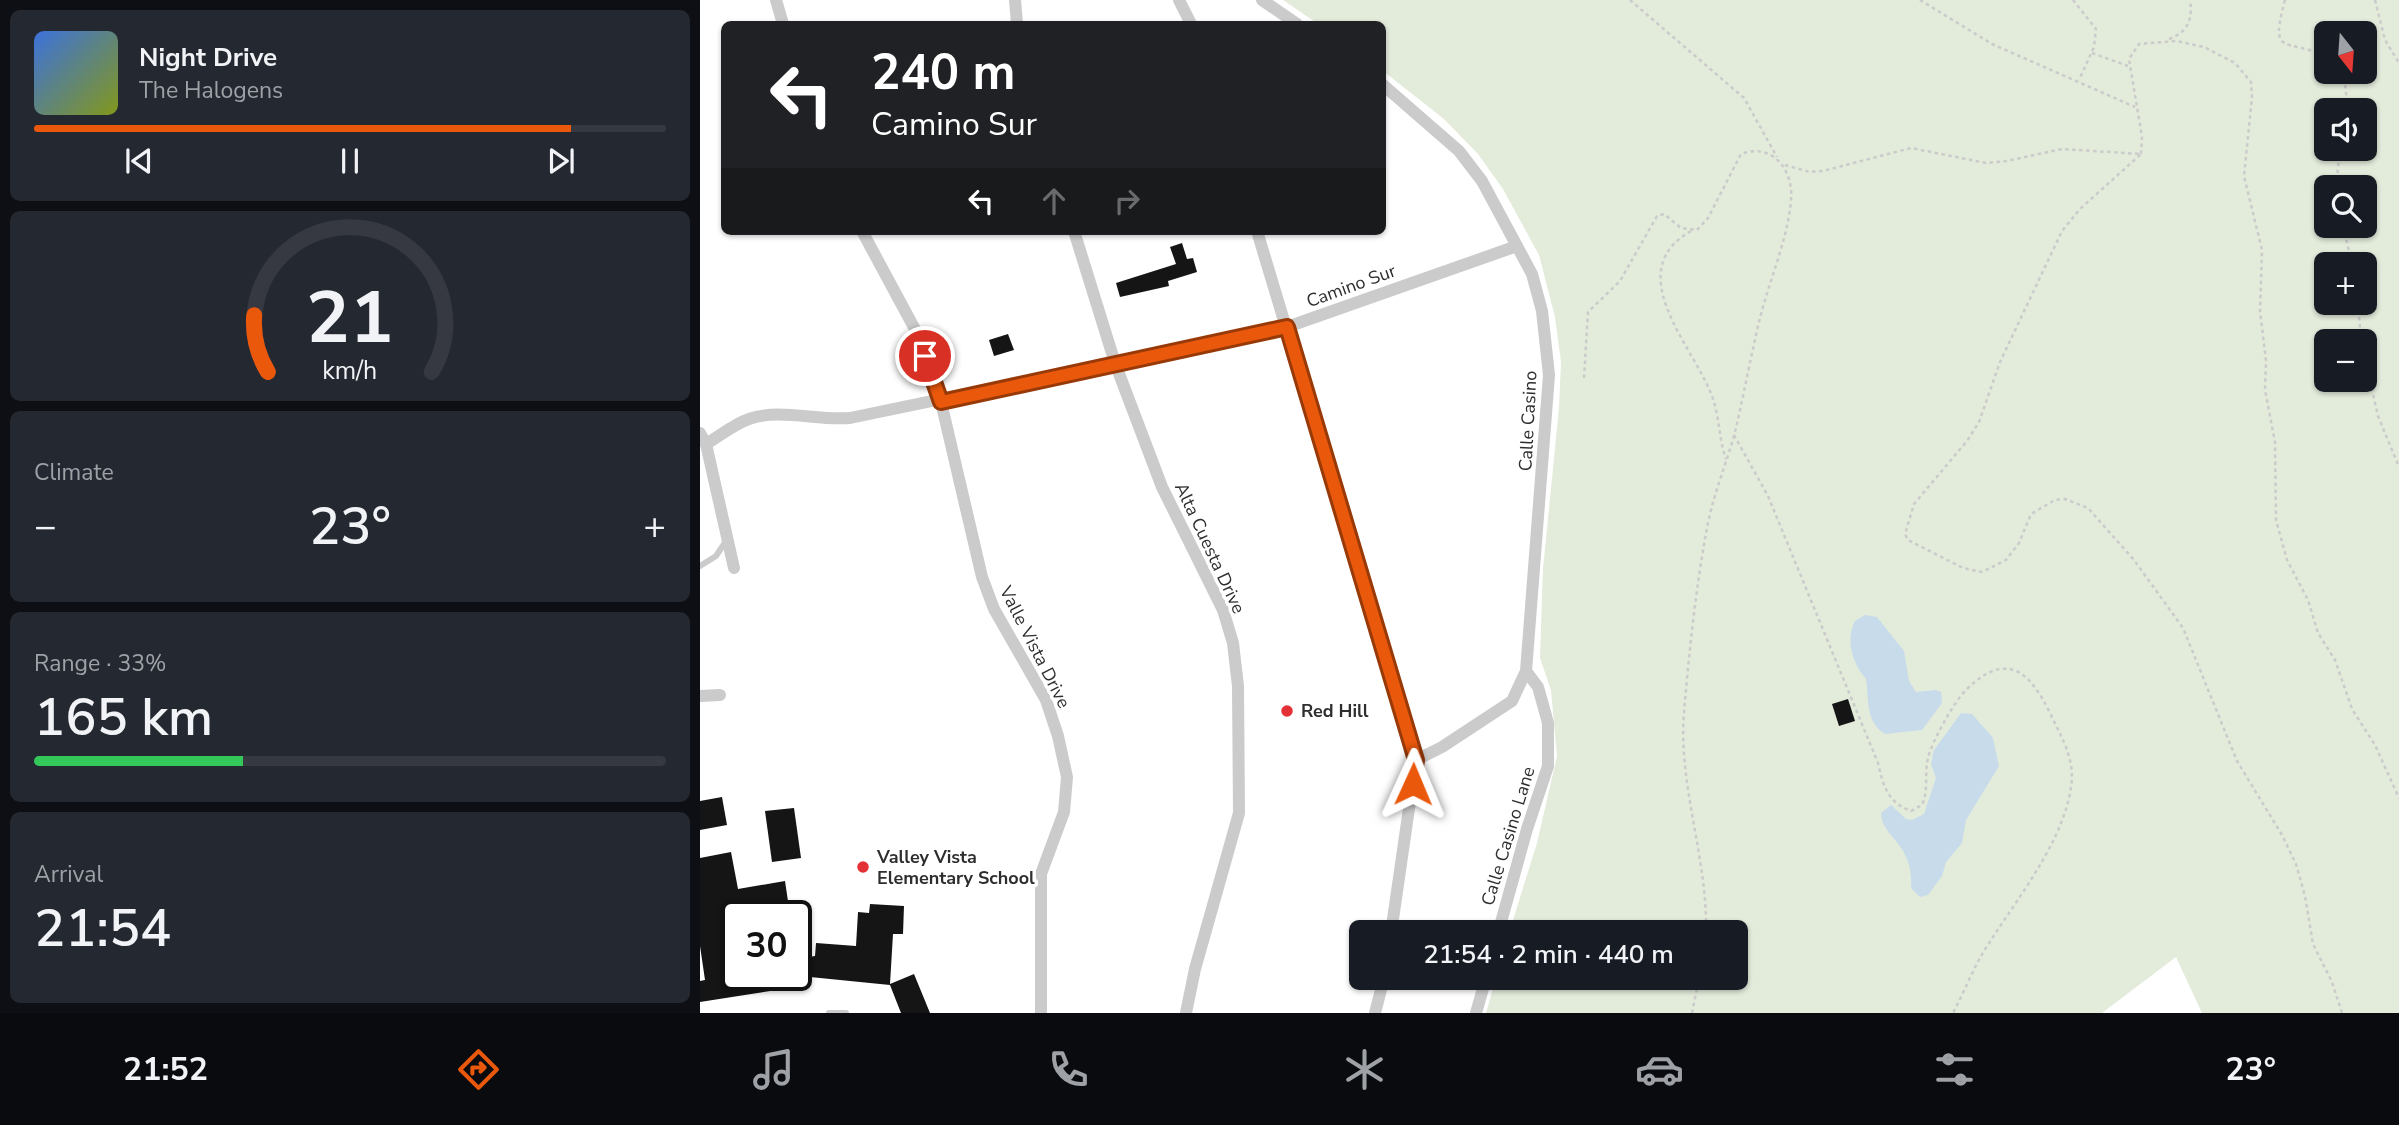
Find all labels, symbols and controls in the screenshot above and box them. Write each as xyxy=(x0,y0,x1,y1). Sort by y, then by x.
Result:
north arrow xyxy=(2314,21,2376,84)
map controls xyxy=(2314,21,2377,392)
text: 240 m xyxy=(871,39,1015,106)
text: Night Drive xyxy=(139,40,277,75)
icon: left xyxy=(756,49,847,140)
text: The Halogens xyxy=(139,75,283,106)
button: sound xyxy=(2314,98,2377,161)
text: Camino Sur xyxy=(871,103,1037,146)
icon: previous xyxy=(120,142,158,180)
icon: pause xyxy=(331,142,369,180)
icon: next xyxy=(542,142,580,180)
button: search xyxy=(2314,175,2377,238)
icon: left xyxy=(962,182,1000,220)
icon: ahead xyxy=(1035,182,1073,220)
icon: right xyxy=(1108,182,1146,220)
button: + xyxy=(2314,252,2377,315)
street label: Camino Sur xyxy=(1303,259,1400,313)
text: 21 xyxy=(306,268,394,368)
pin xyxy=(895,326,955,386)
button: − xyxy=(2314,329,2377,392)
icon: arrive xyxy=(906,337,944,375)
text: km/h xyxy=(322,354,378,388)
street label: Calle Casino xyxy=(1513,370,1543,472)
text: Climate xyxy=(34,457,114,488)
street label: Alta Cuesta Drive xyxy=(1169,479,1251,617)
text: 23° xyxy=(309,491,391,562)
text: − xyxy=(34,501,57,552)
text: + xyxy=(643,501,666,552)
street label: Valle Vista Drive xyxy=(993,581,1076,712)
text: Range · 33% xyxy=(34,648,166,679)
text: 165 km xyxy=(34,682,213,753)
place label: Red Hill xyxy=(1301,699,1369,723)
marker: Red Hill xyxy=(1279,703,1295,719)
position arrow xyxy=(1376,747,1450,821)
street label: Calle Casino Lane xyxy=(1475,763,1541,909)
place label: Valley Vista Elementary School xyxy=(876,845,1035,890)
text: Arrival xyxy=(34,859,103,890)
marker: Valley Vista Elementary School xyxy=(855,859,871,875)
text: 21:54 xyxy=(34,893,171,964)
speed limit sign: 30 xyxy=(721,900,812,991)
text: 21:54 · 2 min · 440 m xyxy=(1423,937,1674,972)
icon: directions xyxy=(454,1045,503,1094)
icon: music xyxy=(749,1045,798,1094)
icon: phone xyxy=(1044,1045,1093,1094)
icon: climate xyxy=(1340,1045,1389,1094)
icon: car xyxy=(1635,1045,1684,1094)
icon: filters xyxy=(1930,1045,1979,1094)
text: 21:52 xyxy=(123,1048,208,1091)
text: 23° xyxy=(2225,1048,2276,1091)

